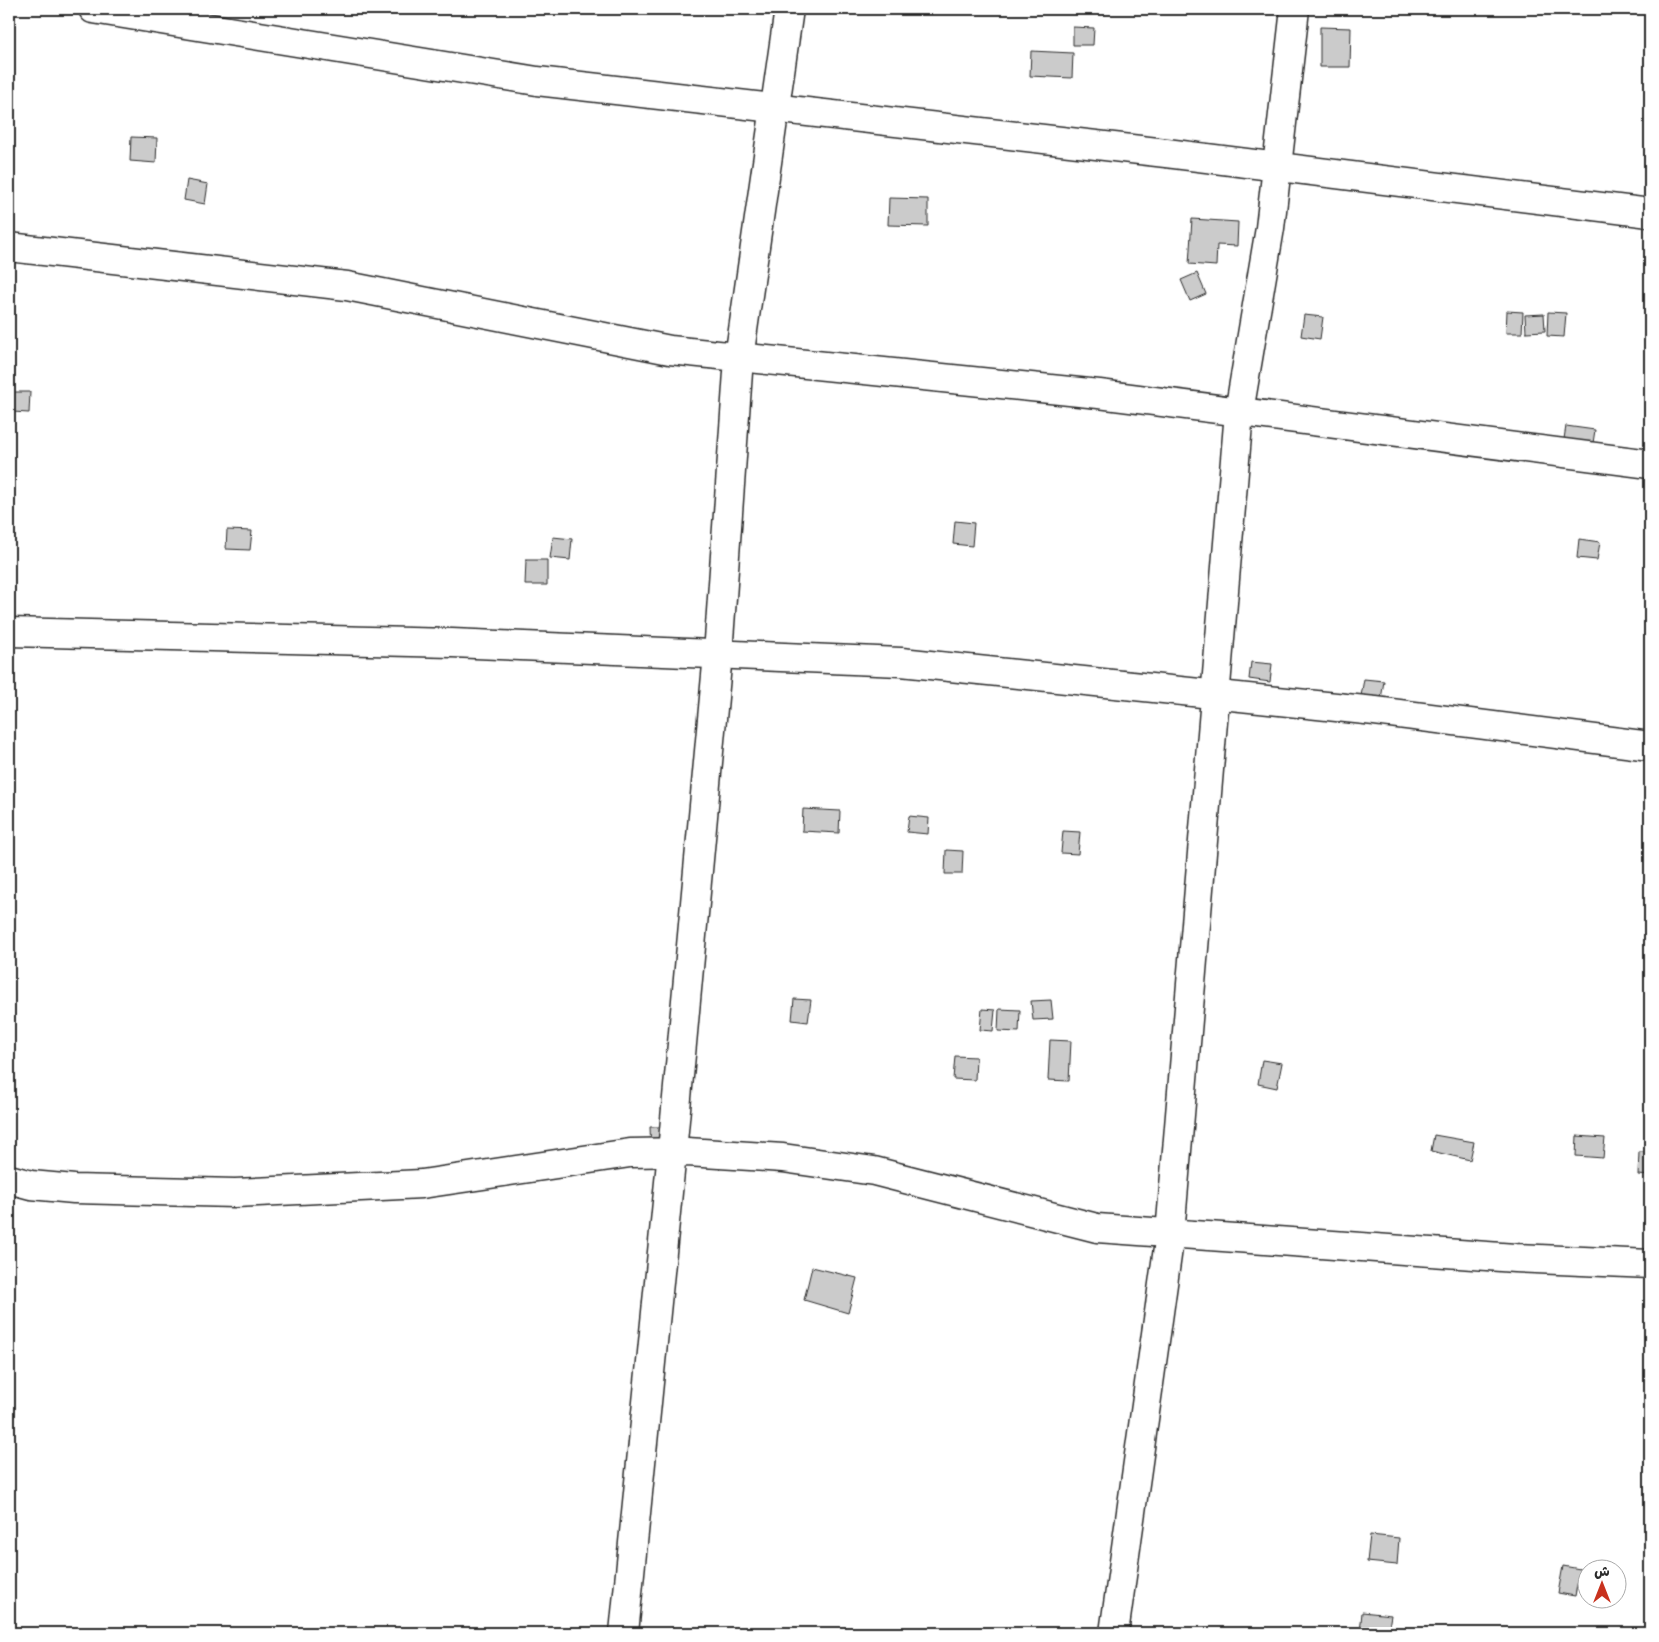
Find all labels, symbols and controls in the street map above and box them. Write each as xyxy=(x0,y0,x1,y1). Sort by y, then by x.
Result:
north arrow xyxy=(1576,1560,1626,1610)
text: ش xyxy=(1594,1563,1610,1580)

